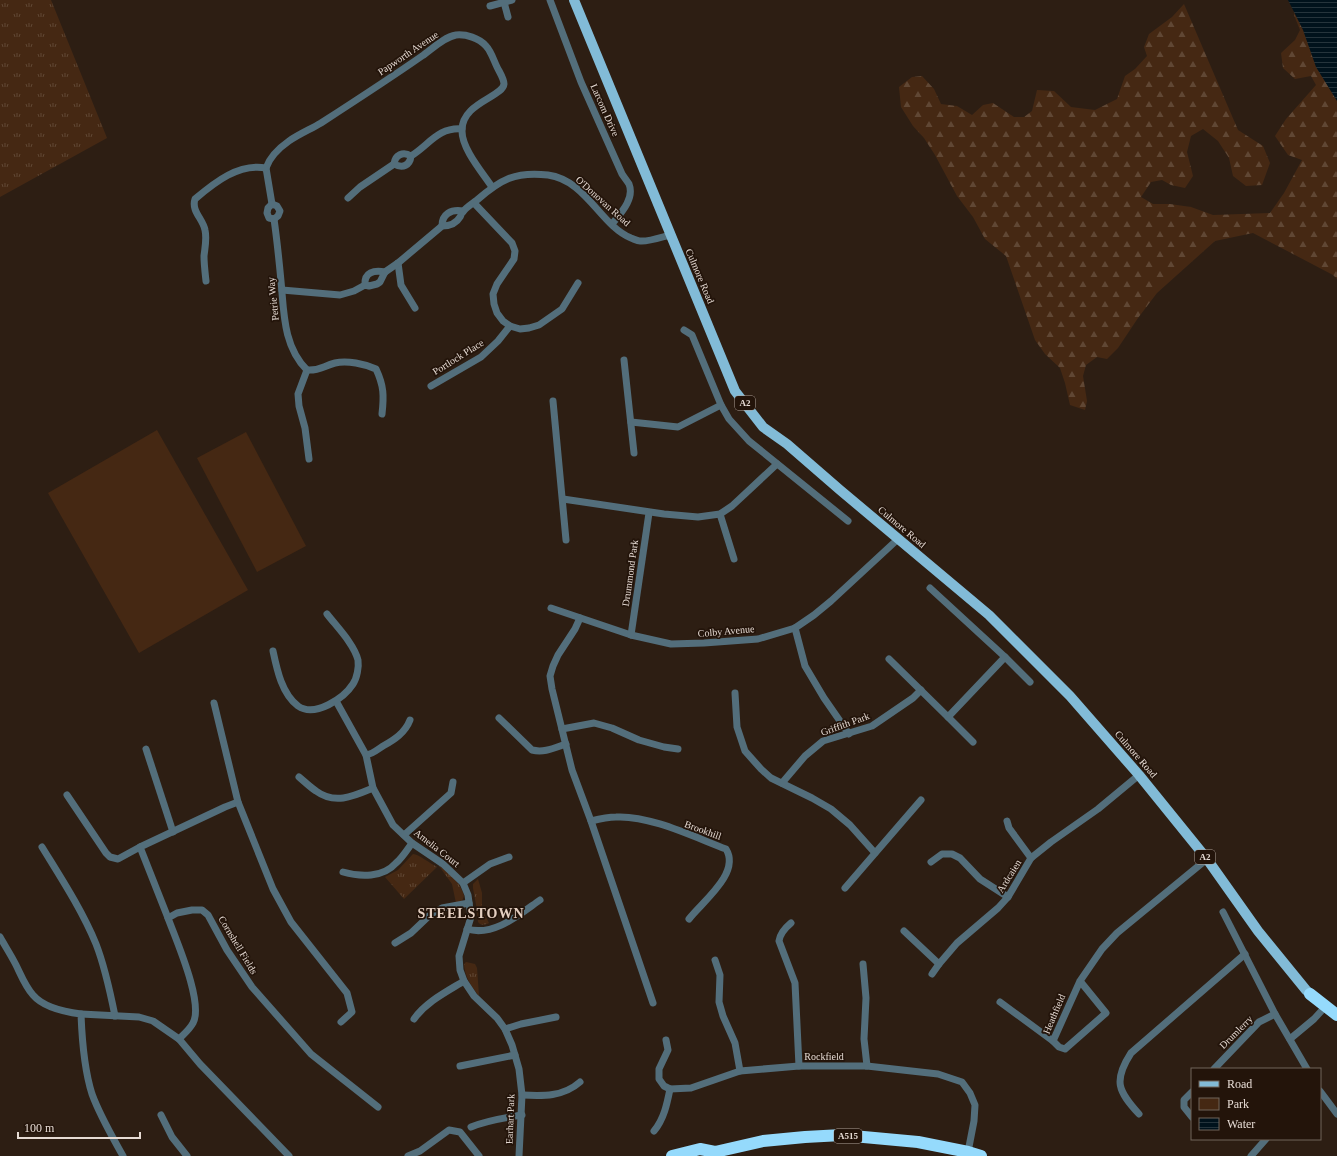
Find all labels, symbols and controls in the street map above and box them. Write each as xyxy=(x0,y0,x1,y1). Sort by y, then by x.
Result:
street label: Papworth Avenue xyxy=(376,28,441,77)
street label: Larcom Drive xyxy=(589,82,622,138)
street label: O'Donovan Road xyxy=(574,174,632,228)
street label: Culmore Road xyxy=(683,247,717,305)
street label: Petrie Way xyxy=(265,277,281,321)
street label: Portlock Place xyxy=(430,337,486,377)
road number: A2 xyxy=(735,396,755,410)
street label: Culmore Road xyxy=(876,504,928,550)
street label: Drummond Park xyxy=(620,539,640,607)
street label: Colby Avenue xyxy=(697,623,755,639)
street label: Griffith Park xyxy=(819,710,871,738)
street label: Culmore Road xyxy=(1113,728,1159,780)
street label: Brookhill xyxy=(683,818,723,842)
street label: Amelia Court xyxy=(412,827,462,869)
road number: A2 xyxy=(1195,850,1215,864)
street label: Ardcaien xyxy=(995,858,1023,894)
district label: STEELSTOWN xyxy=(417,906,525,921)
street label: Cornshell Fields xyxy=(216,914,260,976)
street label: Heathfield xyxy=(1041,992,1067,1036)
street label: Drumlerry xyxy=(1217,1013,1255,1051)
street label: Rockfield xyxy=(804,1051,844,1062)
legend xyxy=(1191,1068,1321,1140)
text: Road xyxy=(1227,1077,1252,1091)
street label: Earhart Park xyxy=(504,1094,516,1144)
text: Park xyxy=(1227,1097,1249,1111)
scale bar xyxy=(18,1114,140,1140)
text: Water xyxy=(1227,1117,1255,1131)
text: 100 m xyxy=(24,1121,55,1135)
road number: A515 xyxy=(834,1129,862,1143)

